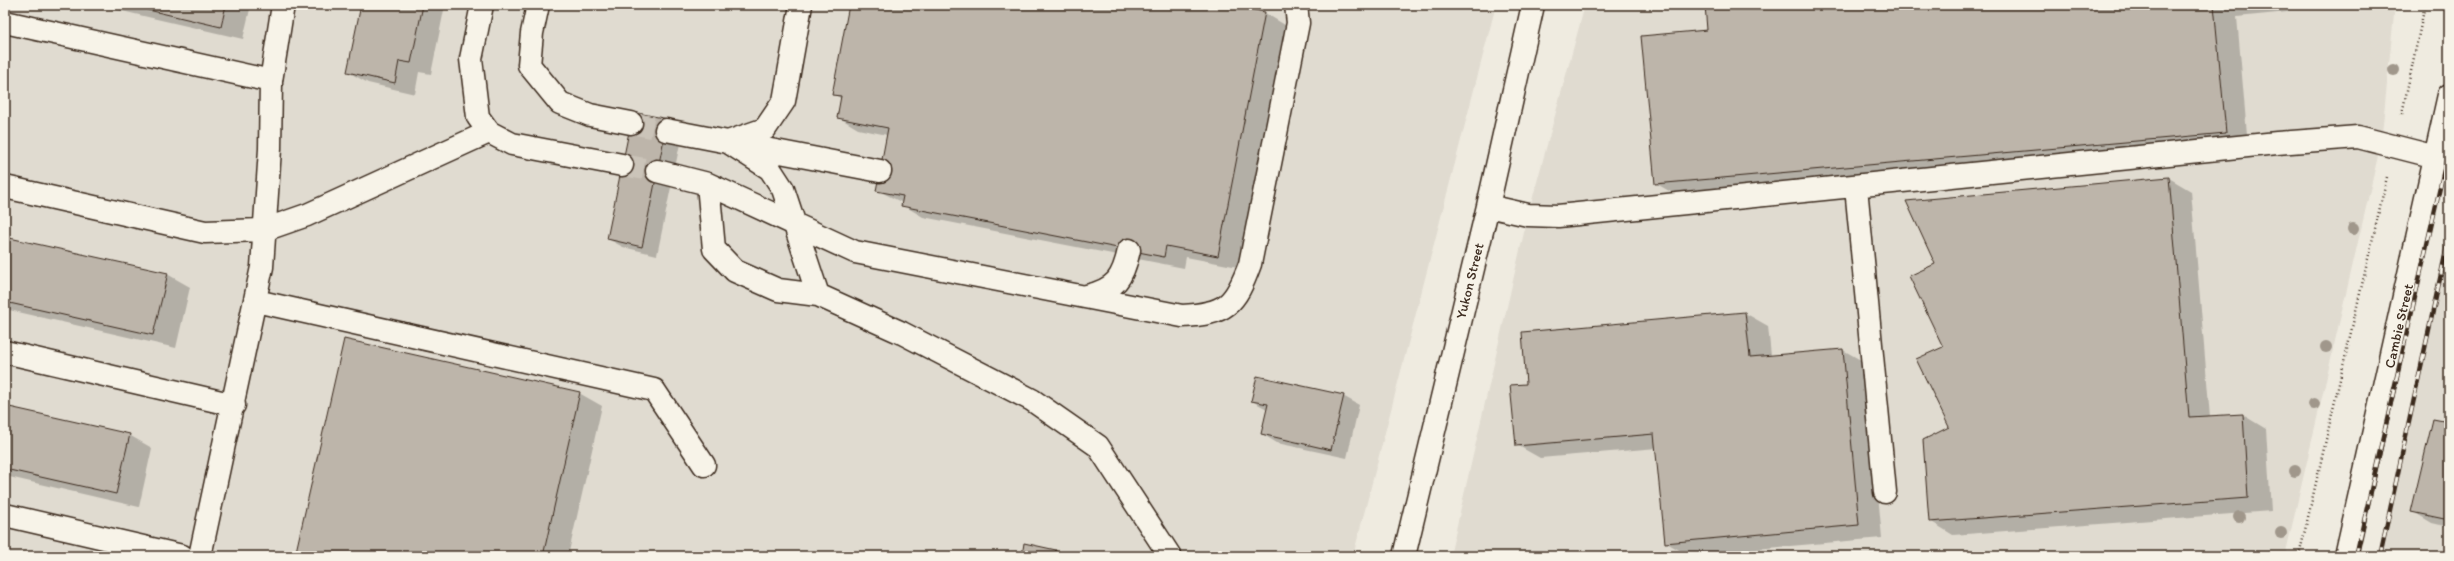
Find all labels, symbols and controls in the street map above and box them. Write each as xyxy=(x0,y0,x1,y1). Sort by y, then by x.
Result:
street label: Yukon Street xyxy=(1452,241,1488,321)
street label: Cambie Street xyxy=(2381,282,2417,370)

